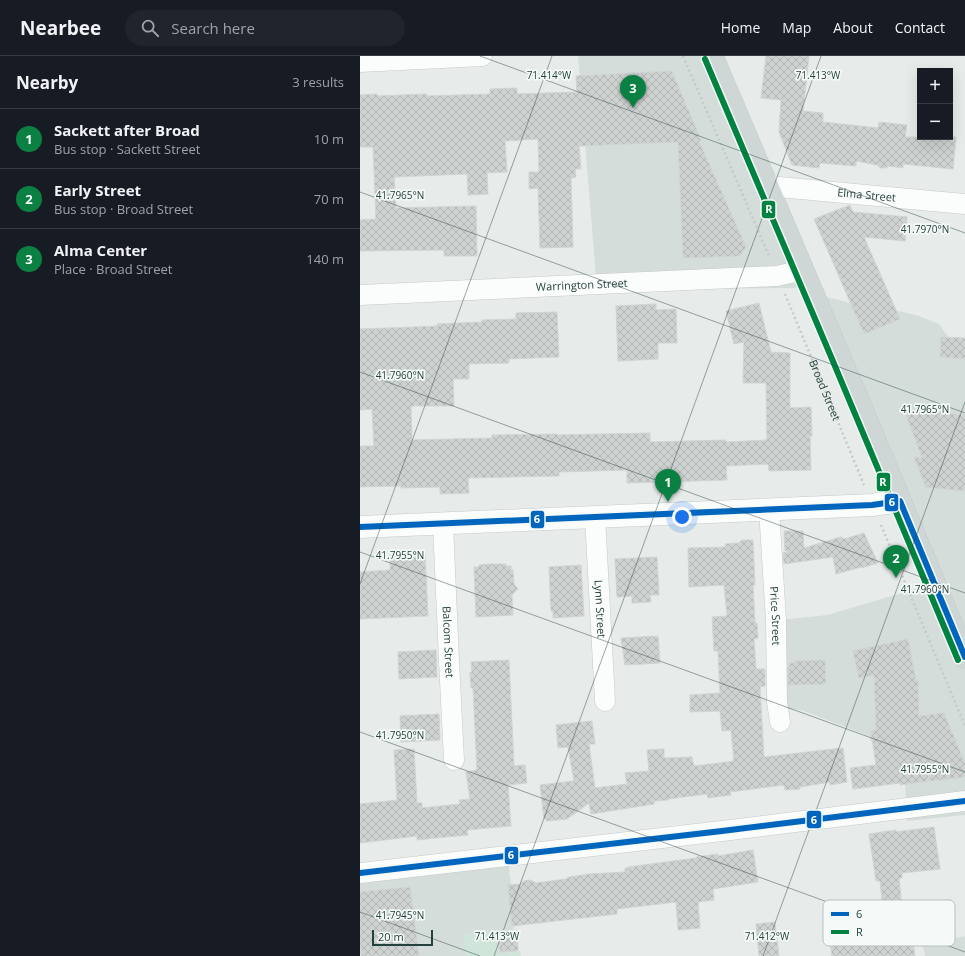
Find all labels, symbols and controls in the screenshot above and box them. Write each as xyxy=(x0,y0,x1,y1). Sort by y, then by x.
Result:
search box xyxy=(125,10,405,46)
text: Nearbee xyxy=(20,15,101,41)
icon: search xyxy=(139,17,161,39)
text: Search here xyxy=(171,18,255,38)
text: Home xyxy=(721,18,760,37)
text: Map xyxy=(782,18,811,37)
text: About xyxy=(833,18,873,37)
text: Contact xyxy=(895,18,945,37)
text: 71.414°W xyxy=(527,68,572,82)
text: 71.413°W xyxy=(796,68,841,82)
map controls xyxy=(917,68,953,140)
button: + xyxy=(917,68,953,104)
text: Nearby xyxy=(16,71,78,94)
text: 3 results xyxy=(292,73,344,91)
pin: 3 xyxy=(620,75,646,108)
button: − xyxy=(917,104,953,140)
text: Sackett after Broad xyxy=(54,120,200,140)
text: 1 xyxy=(25,130,33,148)
text: 10 m xyxy=(314,130,344,148)
text: Bus stop · Sackett Street xyxy=(54,140,200,158)
text: Early Street xyxy=(54,180,141,200)
street label: Elma Street xyxy=(837,184,897,205)
text: 41.7965°N xyxy=(376,188,424,202)
text: 2 xyxy=(25,190,33,208)
text: 70 m xyxy=(314,190,344,208)
text: Bus stop · Broad Street xyxy=(54,200,193,218)
line badge: R xyxy=(761,200,776,219)
text: R xyxy=(765,201,773,216)
text: 41.7970°N xyxy=(901,222,949,236)
text: Alma Center xyxy=(54,240,147,260)
text: 3 xyxy=(25,250,33,268)
text: 140 m xyxy=(306,250,344,268)
text: Place · Broad Street xyxy=(54,260,172,278)
street label: Warrington Street xyxy=(536,275,628,294)
street label: Broad Street xyxy=(806,357,845,423)
text: 41.7960°N xyxy=(376,368,424,382)
text: 41.7965°N xyxy=(901,402,949,416)
pin: 1 xyxy=(655,469,681,502)
line badge: R xyxy=(876,472,891,492)
text: R xyxy=(879,474,887,489)
line badge: 6 xyxy=(884,493,899,512)
text: 6 xyxy=(889,494,895,509)
your location xyxy=(672,507,692,527)
line badge: 6 xyxy=(530,510,545,529)
text: 6 xyxy=(534,511,540,526)
pin: 2 xyxy=(883,545,909,578)
text: 41.7955°N xyxy=(376,548,424,562)
street label: Lynn Street xyxy=(591,579,610,638)
text: 41.7960°N xyxy=(901,582,949,596)
street label: Price Street xyxy=(767,586,784,645)
street label: Balcom Street xyxy=(440,606,458,678)
text: 41.7950°N xyxy=(376,728,424,742)
text: 41.7955°N xyxy=(901,762,949,776)
line badge: 6 xyxy=(806,810,822,829)
text: 6 xyxy=(811,812,817,827)
line badge: 6 xyxy=(504,846,519,865)
text: 6 xyxy=(508,847,514,862)
legend xyxy=(823,900,955,946)
text: 6 xyxy=(856,906,862,921)
text: 41.7945°N xyxy=(376,908,424,922)
text: R xyxy=(856,924,863,939)
scale bar xyxy=(372,928,433,947)
text: 20 m xyxy=(378,929,404,944)
text: 71.413°W xyxy=(475,929,520,943)
text: 71.412°W xyxy=(745,929,790,943)

